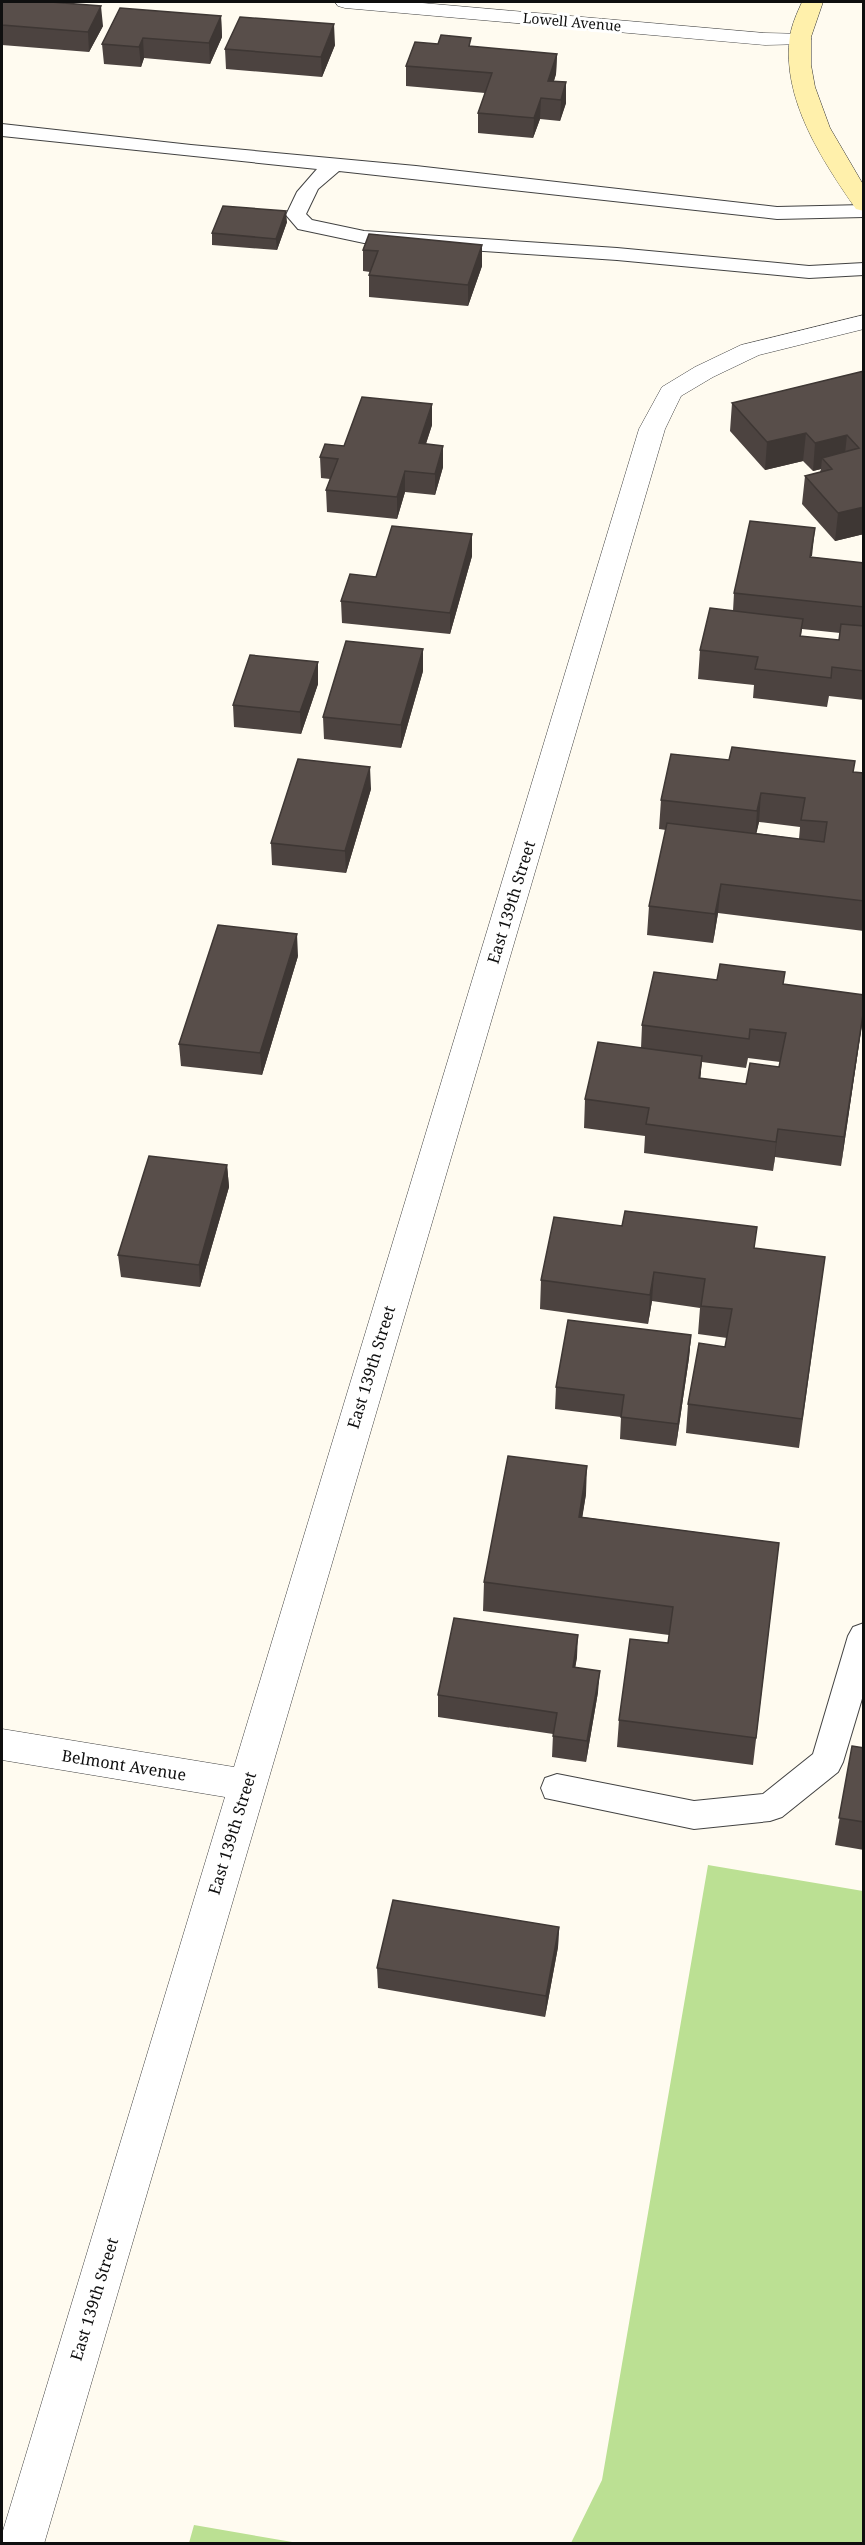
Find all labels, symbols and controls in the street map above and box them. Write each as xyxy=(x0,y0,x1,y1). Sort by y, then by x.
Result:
street label: Lowell Avenue xyxy=(522,8,622,35)
street label: East 139th Street xyxy=(482,838,540,966)
street label: East 139th Street xyxy=(342,1303,400,1431)
street label: Belmont Avenue xyxy=(60,1744,188,1786)
street label: East 139th Street xyxy=(203,1769,261,1897)
street label: East 139th Street xyxy=(65,2235,123,2363)

